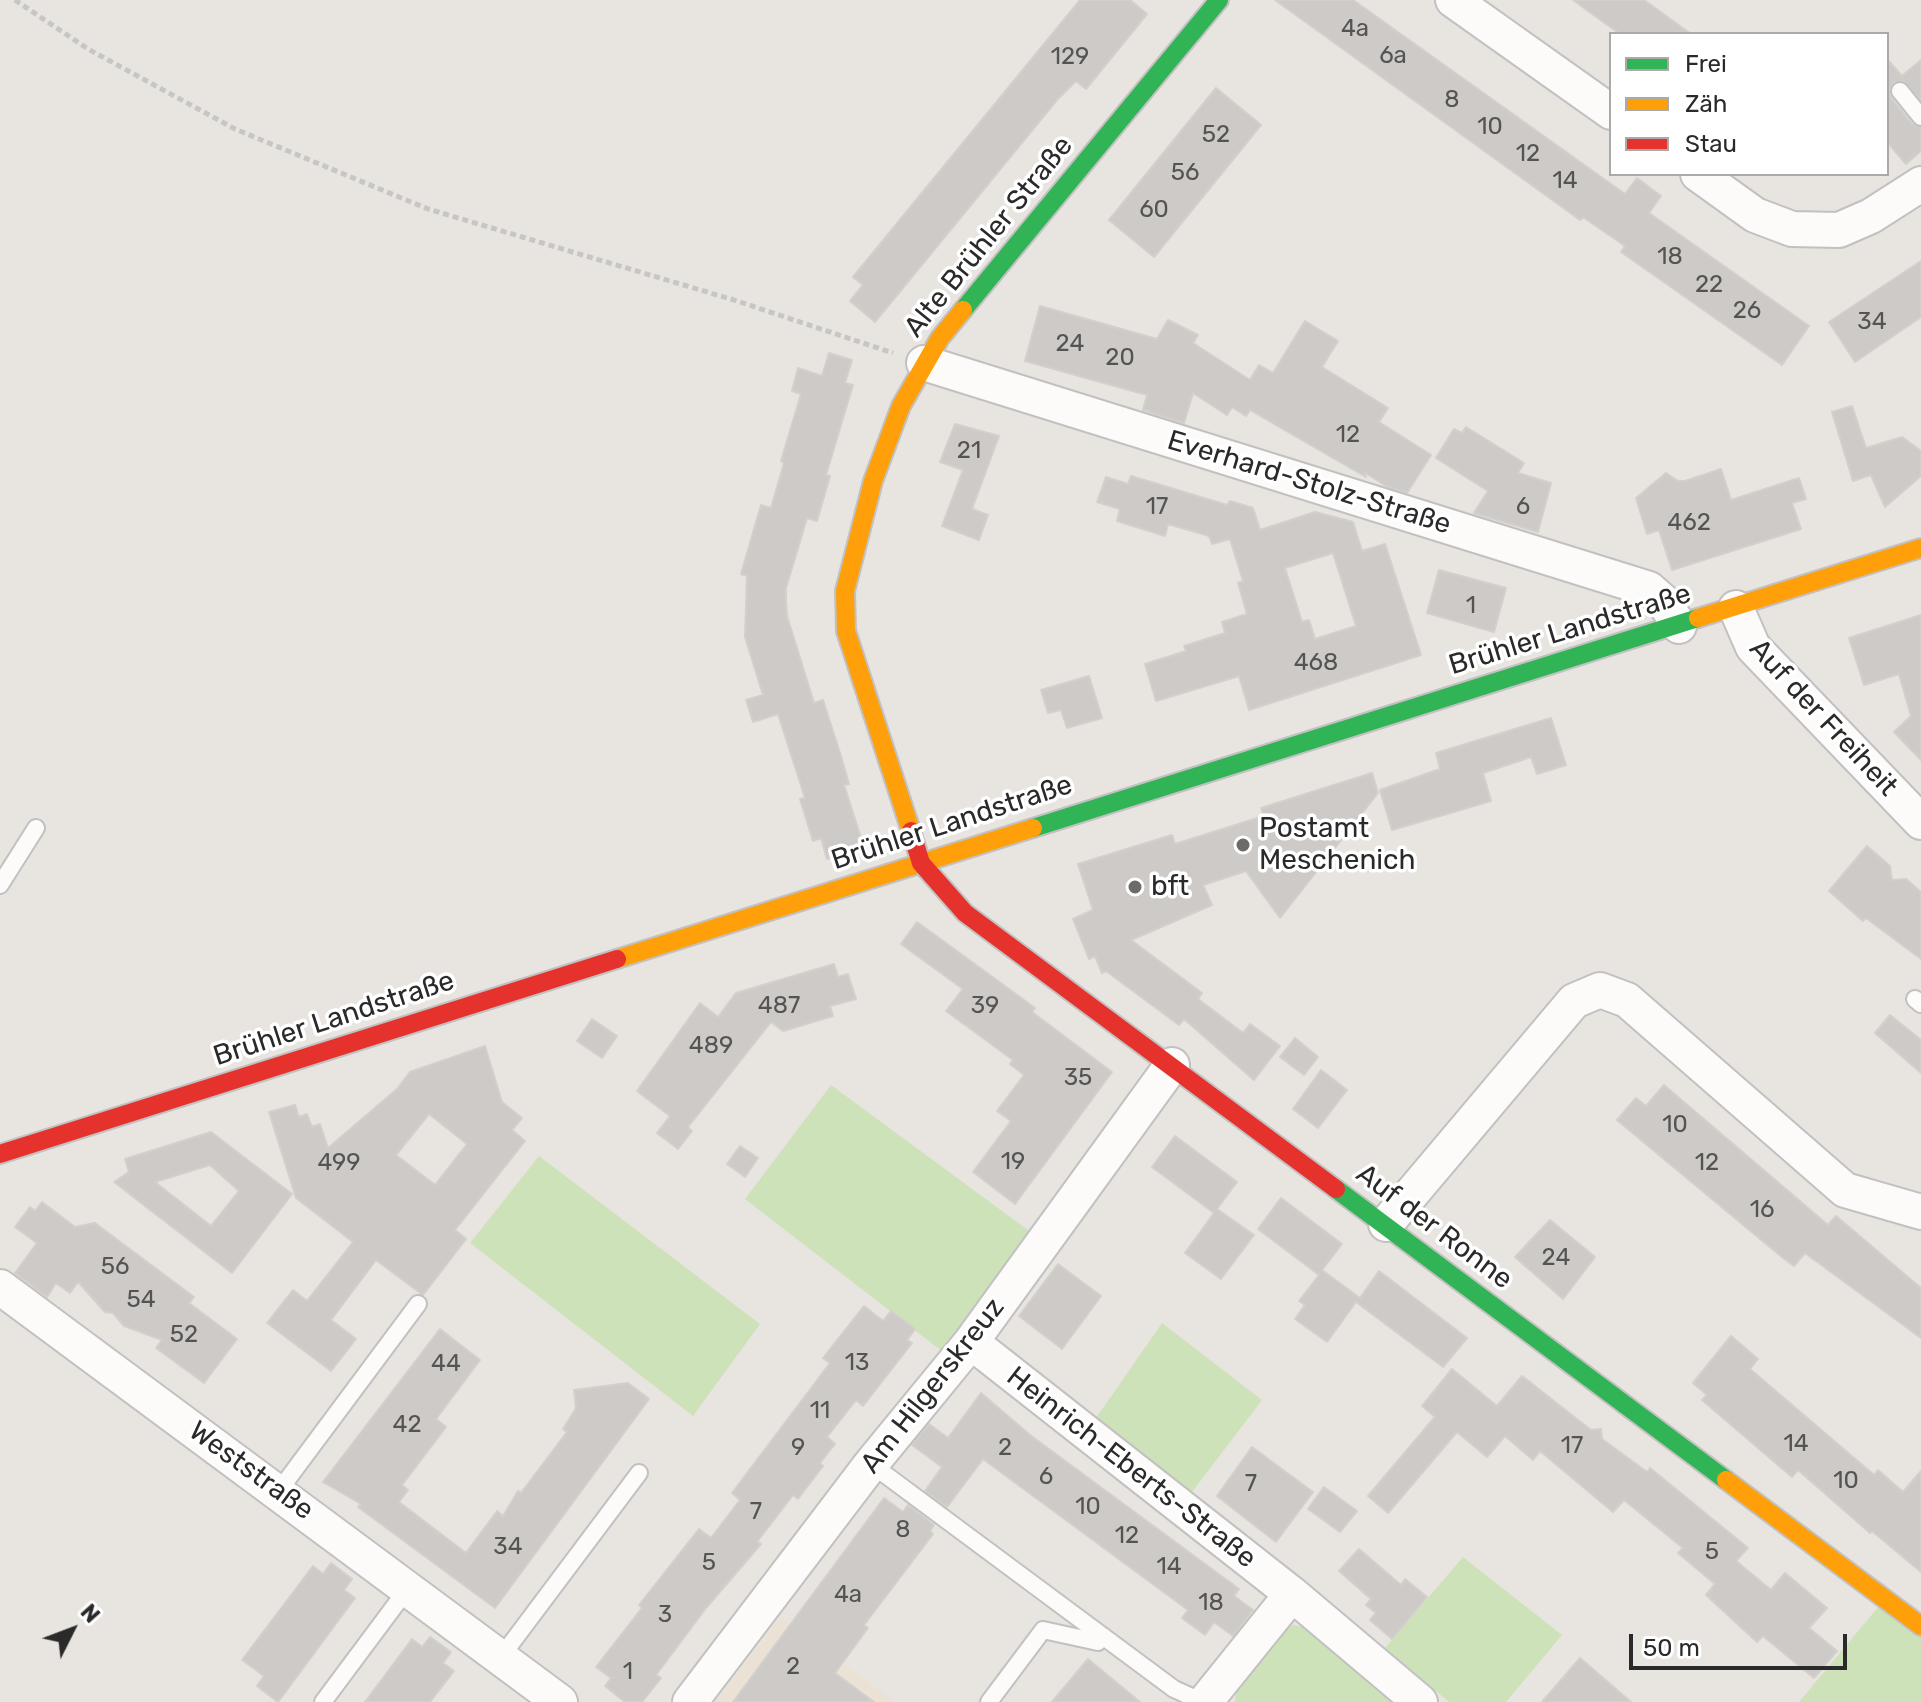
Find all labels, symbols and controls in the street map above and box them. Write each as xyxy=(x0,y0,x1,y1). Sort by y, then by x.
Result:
house number: 4a xyxy=(1341,15,1369,43)
legend xyxy=(1609,32,1889,176)
house number: 6a xyxy=(1379,42,1407,70)
house number: 129 xyxy=(1051,43,1089,71)
text: Frei xyxy=(1685,50,1727,78)
house number: 8 xyxy=(1444,86,1460,114)
text: Zäh xyxy=(1685,90,1727,118)
house number: 10 xyxy=(1477,113,1503,141)
house number: 52 xyxy=(1202,121,1230,149)
street label: Alte Brühler Straße xyxy=(898,130,1080,344)
text: Stau xyxy=(1685,130,1737,158)
house number: 12 xyxy=(1516,140,1540,168)
house number: 56 xyxy=(1171,159,1199,187)
house number: 14 xyxy=(1552,167,1578,195)
house number: 60 xyxy=(1139,196,1169,224)
house number: 18 xyxy=(1657,243,1683,271)
house number: 22 xyxy=(1695,271,1723,299)
house number: 26 xyxy=(1733,297,1761,325)
house number: 34 xyxy=(1857,308,1887,336)
house number: 24 xyxy=(1056,330,1084,358)
house number: 20 xyxy=(1105,344,1135,372)
house number: 12 xyxy=(1336,421,1360,449)
street label: Everhard-Stolz-Straße xyxy=(1163,424,1455,542)
house number: 21 xyxy=(957,437,981,465)
house number: 17 xyxy=(1146,493,1168,521)
house number: 6 xyxy=(1516,493,1530,521)
house number: 462 xyxy=(1667,509,1711,537)
street label: Brühler Landstraße xyxy=(1445,577,1695,683)
house number: 1 xyxy=(1466,592,1476,620)
street label: Auf der Freiheit xyxy=(1742,633,1904,803)
house number: 468 xyxy=(1294,649,1338,677)
street label: Brühler Landstraße xyxy=(827,768,1077,878)
place label: Postamt Meschenich xyxy=(1259,812,1416,878)
marker: Postamt Meschenich xyxy=(1234,836,1252,854)
place label: bft xyxy=(1151,870,1189,904)
marker: bft xyxy=(1126,878,1144,896)
street label: Brühler Landstraße xyxy=(209,964,459,1074)
house number: 487 xyxy=(758,992,800,1020)
house number: 39 xyxy=(971,992,999,1020)
house number: 489 xyxy=(689,1032,733,1060)
house number: 35 xyxy=(1064,1064,1092,1092)
house number: 10 xyxy=(1662,1111,1688,1139)
house number: 19 xyxy=(1001,1148,1025,1176)
house number: 499 xyxy=(317,1149,361,1177)
house number: 12 xyxy=(1695,1149,1719,1177)
street label: Auf der Ronne xyxy=(1349,1157,1519,1297)
house number: 16 xyxy=(1750,1196,1774,1224)
house number: 24 xyxy=(1542,1244,1570,1272)
house number: 56 xyxy=(101,1253,129,1281)
house number: 54 xyxy=(126,1286,156,1314)
street label: Am Hilgerskreuz xyxy=(854,1292,1012,1480)
house number: 52 xyxy=(170,1321,198,1349)
house number: 13 xyxy=(845,1349,869,1377)
house number: 44 xyxy=(431,1350,461,1378)
street label: Heinrich-Eberts-Straße xyxy=(1000,1360,1262,1576)
house number: 11 xyxy=(810,1397,830,1425)
house number: 42 xyxy=(393,1411,421,1439)
street label: Weststraße xyxy=(182,1415,320,1527)
house number: 14 xyxy=(1783,1430,1809,1458)
house number: 17 xyxy=(1561,1432,1583,1460)
house number: 9 xyxy=(791,1434,805,1462)
house number: 2 xyxy=(998,1434,1012,1462)
house number: 6 xyxy=(1039,1463,1053,1491)
house number: 10 xyxy=(1833,1467,1859,1495)
house number: 7 xyxy=(1245,1470,1257,1498)
house number: 10 xyxy=(1075,1493,1101,1521)
house number: 7 xyxy=(750,1498,762,1526)
house number: 8 xyxy=(895,1516,911,1544)
house number: 12 xyxy=(1115,1522,1139,1550)
house number: 34 xyxy=(493,1533,523,1561)
house number: 5 xyxy=(1705,1538,1719,1566)
house number: 5 xyxy=(702,1549,716,1577)
house number: 14 xyxy=(1156,1553,1182,1581)
house number: 4a xyxy=(834,1581,862,1609)
house number: 18 xyxy=(1198,1589,1224,1617)
north arrow xyxy=(32,1590,112,1670)
text: N xyxy=(75,1599,106,1629)
house number: 3 xyxy=(658,1601,672,1629)
scale bar xyxy=(1633,1618,1851,1668)
text: 50 m xyxy=(1643,1634,1700,1662)
house number: 2 xyxy=(786,1653,800,1681)
house number: 1 xyxy=(623,1658,633,1686)

